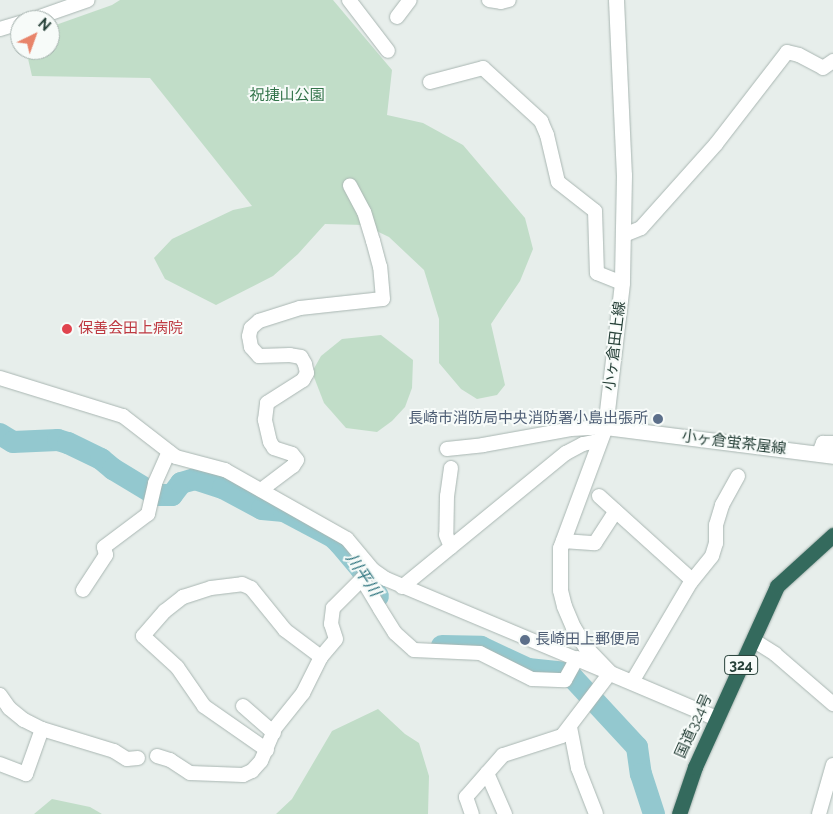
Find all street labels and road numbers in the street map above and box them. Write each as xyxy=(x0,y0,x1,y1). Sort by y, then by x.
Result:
street label: 小ヶ倉田上線 xyxy=(601,300,629,392)
street label: 小ヶ倉蛍茶屋線 xyxy=(681,428,787,458)
road number: 324 xyxy=(724,654,758,676)
street label: 国道324号 xyxy=(672,691,716,761)

